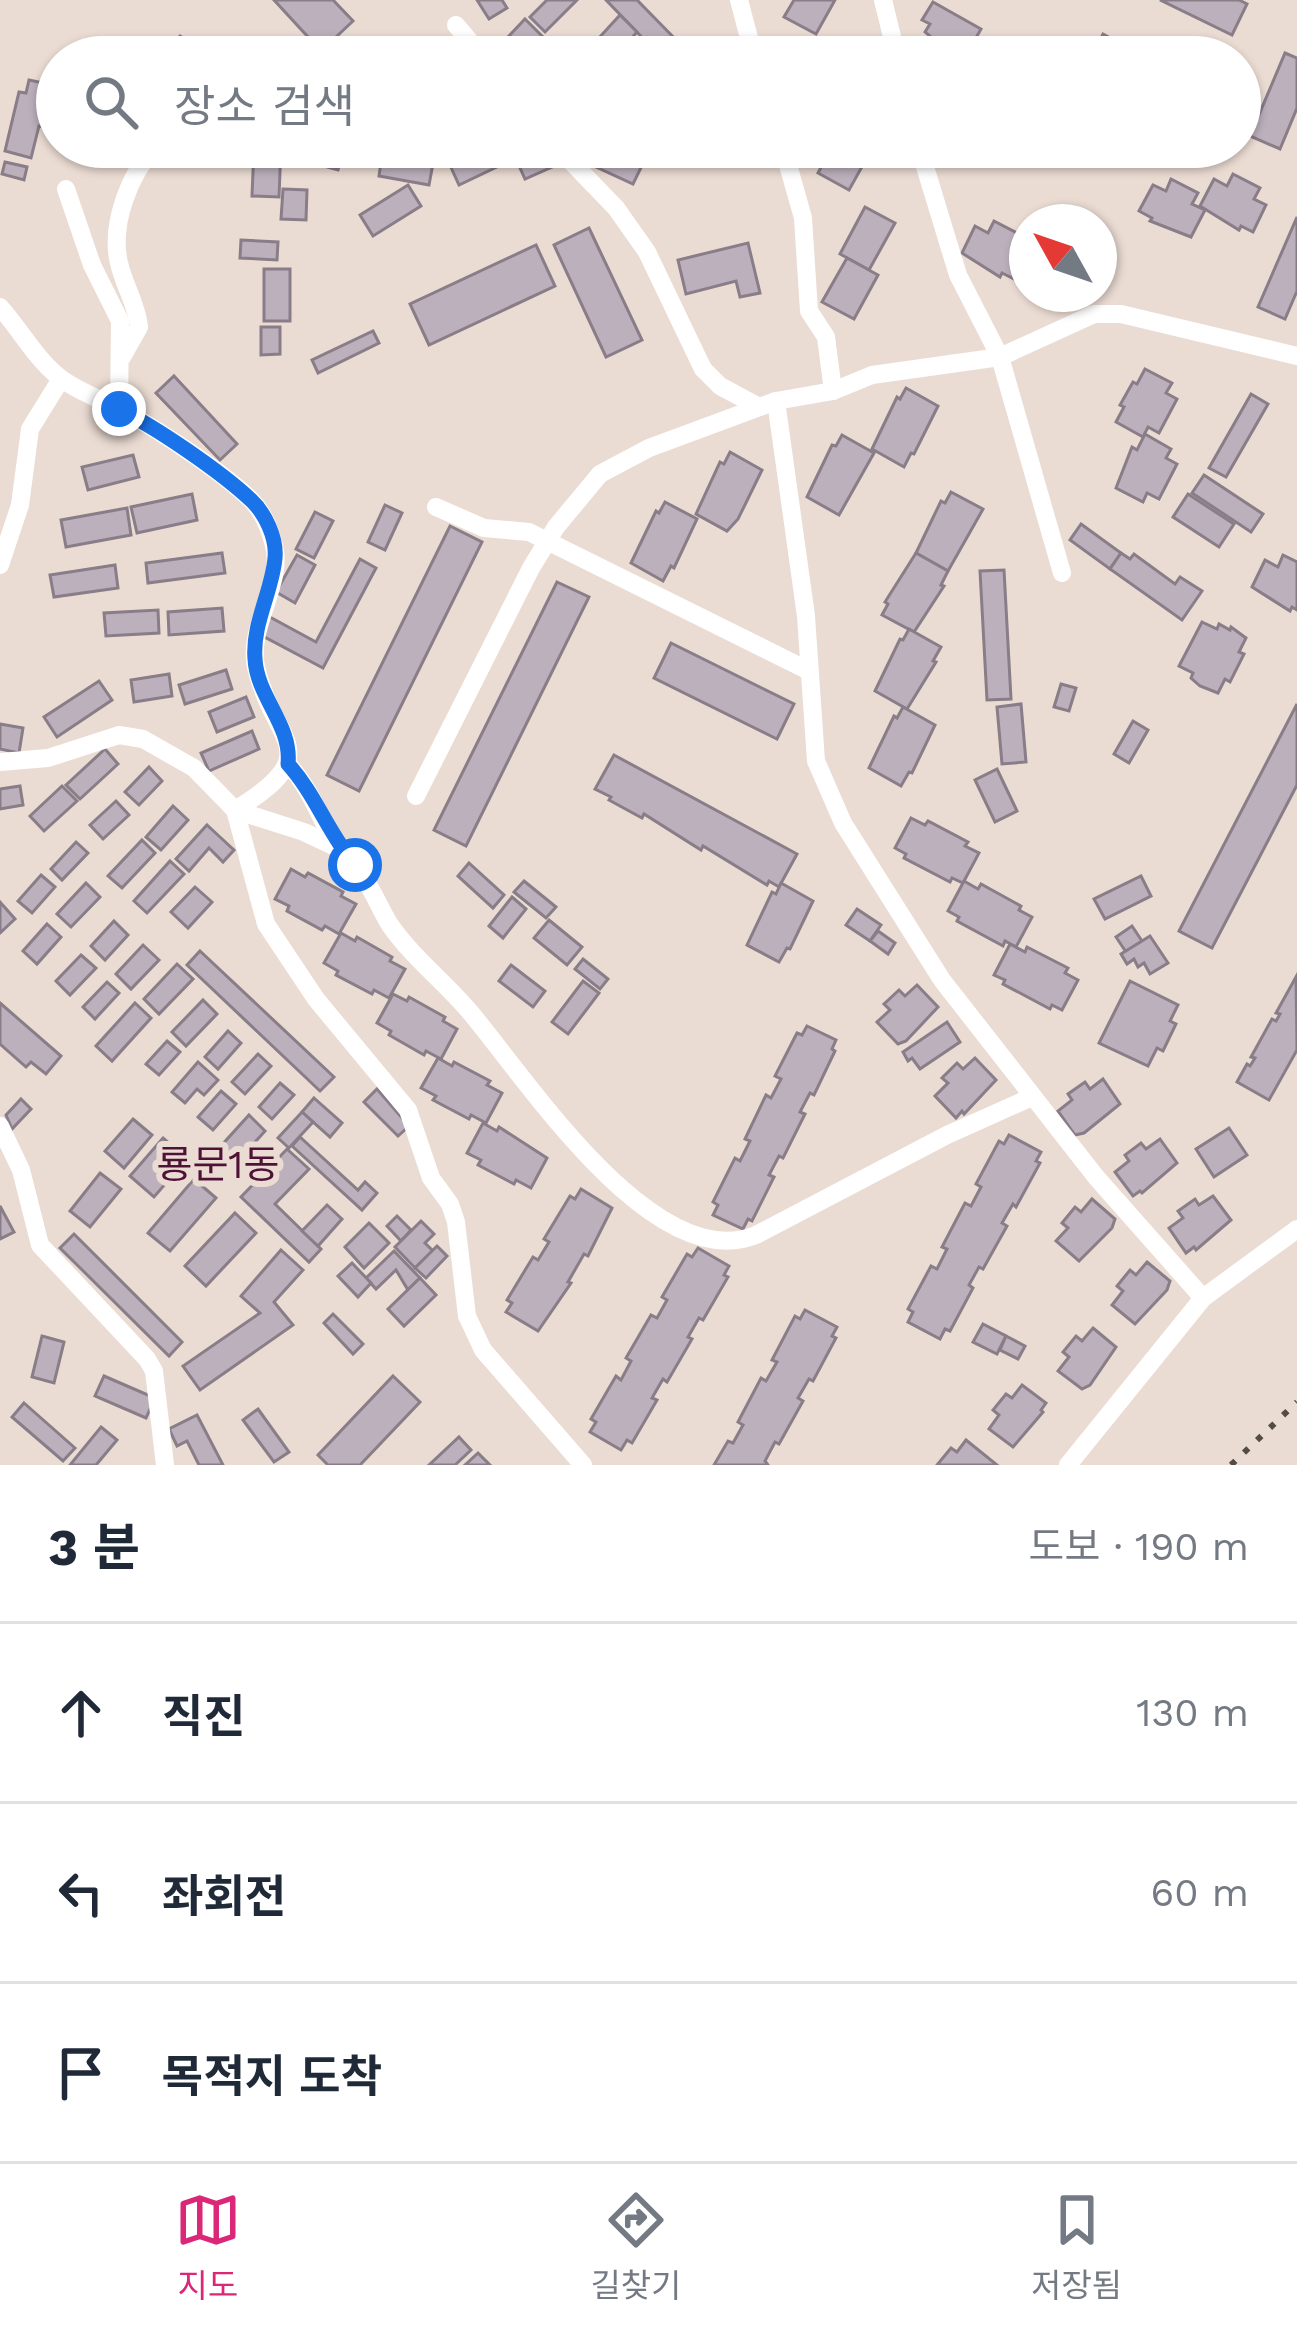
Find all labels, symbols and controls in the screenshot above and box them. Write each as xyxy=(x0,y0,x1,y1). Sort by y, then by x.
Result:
search box xyxy=(36,36,1261,168)
icon: search xyxy=(78,69,144,135)
text: 장소 검색 xyxy=(174,80,355,133)
north arrow xyxy=(1009,204,1117,312)
route end xyxy=(92,382,146,436)
route start xyxy=(328,838,382,892)
district label: 룡문1동 xyxy=(157,1142,279,1187)
text: 3 분 xyxy=(48,1518,140,1577)
text: 도보 · 190 m xyxy=(1029,1524,1249,1569)
icon: ahead xyxy=(48,1680,114,1746)
text: 직진 xyxy=(162,1690,245,1743)
text: 130 m xyxy=(1136,1690,1249,1735)
icon: left xyxy=(48,1860,114,1926)
text: 좌회전 xyxy=(162,1870,286,1923)
text: 60 m xyxy=(1151,1870,1249,1915)
icon: arrive xyxy=(48,2040,114,2106)
text: 목적지 도착 xyxy=(162,2050,382,2103)
tab: 지도 xyxy=(175,2187,241,2307)
tab: 길찾기 xyxy=(590,2187,681,2307)
tab: 저장됨 xyxy=(1031,2187,1122,2307)

